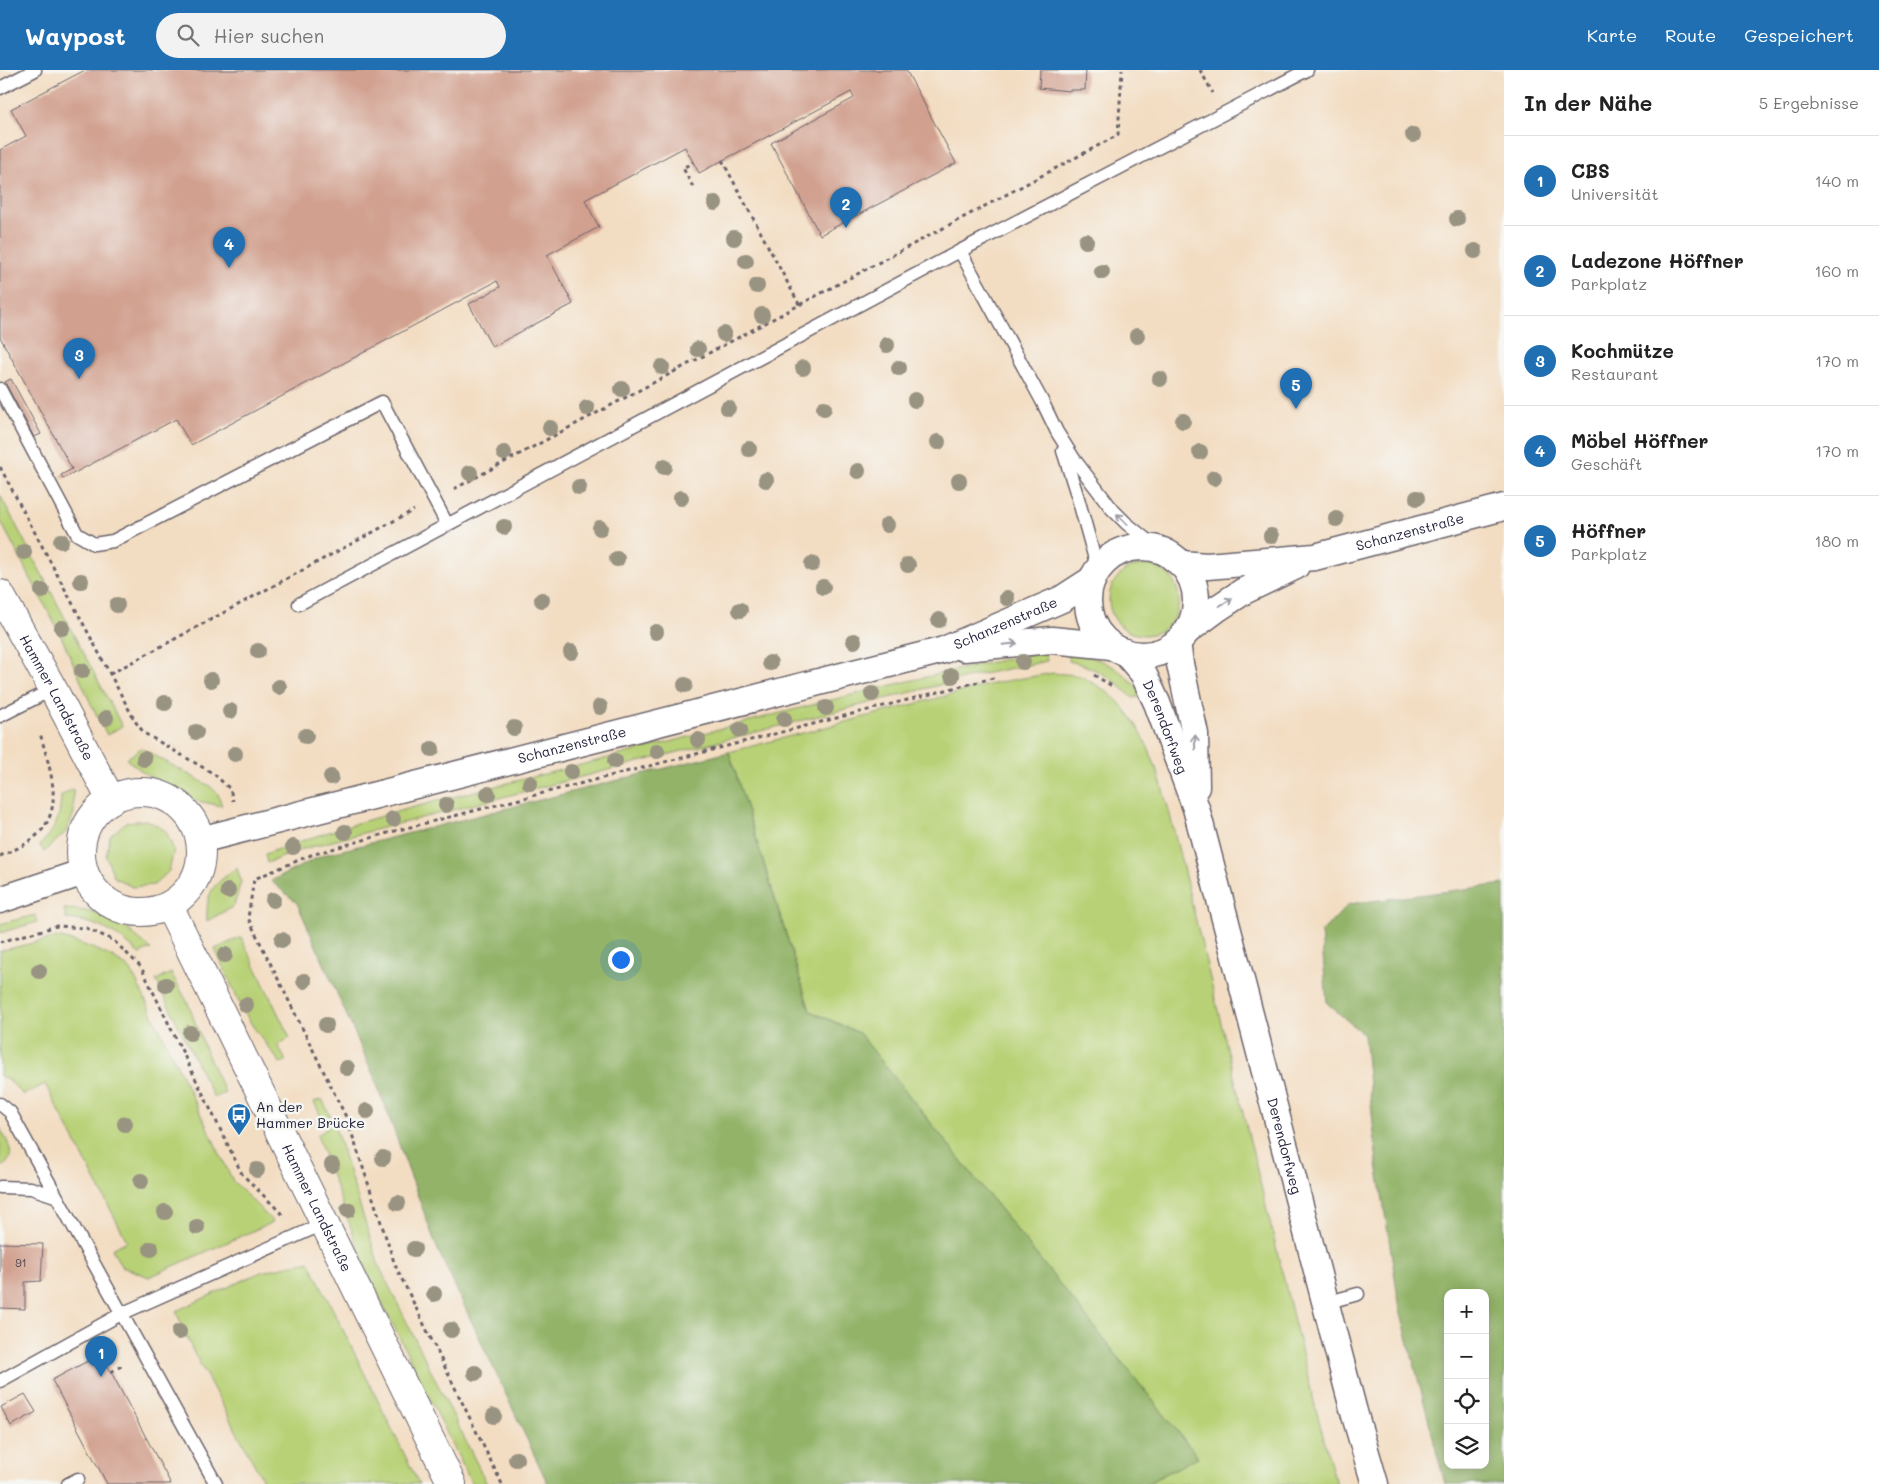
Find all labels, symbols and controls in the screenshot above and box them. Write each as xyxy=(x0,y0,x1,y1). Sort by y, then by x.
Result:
search box xyxy=(156,13,506,58)
text: Waypost xyxy=(25,20,126,51)
icon: search xyxy=(174,21,202,49)
text: Hier suchen xyxy=(214,23,324,48)
text: Karte xyxy=(1587,23,1637,47)
text: Route xyxy=(1665,23,1716,47)
text: Gespeichert xyxy=(1744,23,1854,47)
text: In der Nähe xyxy=(1524,89,1652,116)
text: 5 Ergebnisse xyxy=(1759,92,1859,113)
text: CBS xyxy=(1571,158,1610,183)
text: 1 xyxy=(1536,170,1544,191)
text: 140 m xyxy=(1815,170,1859,191)
text: Universität xyxy=(1571,183,1659,204)
pin: 2 xyxy=(830,187,862,228)
pin: 4 xyxy=(213,227,245,268)
text: Ladezone Höffner xyxy=(1571,248,1744,273)
text: 2 xyxy=(1536,260,1544,281)
text: 160 m xyxy=(1814,260,1859,281)
text: Parkplatz xyxy=(1571,273,1647,294)
pin: 3 xyxy=(63,338,95,379)
text: Kochmütze xyxy=(1571,338,1674,363)
text: 3 xyxy=(1535,350,1545,371)
text: 170 m xyxy=(1815,350,1859,371)
text: Restaurant xyxy=(1571,363,1659,384)
pin: 5 xyxy=(1280,368,1312,409)
text: Möbel Höffner xyxy=(1571,428,1709,453)
text: 4 xyxy=(1535,440,1545,461)
text: 170 m xyxy=(1815,440,1859,461)
text: Geschäft xyxy=(1571,453,1642,474)
street label: Schanzenstraße xyxy=(1354,508,1466,555)
one-way arrow xyxy=(1116,513,1128,525)
text: Höffner xyxy=(1571,518,1646,543)
text: 5 xyxy=(1535,530,1545,551)
text: 180 m xyxy=(1814,530,1859,551)
text: Parkplatz xyxy=(1571,543,1647,564)
street label: Schanzenstraße xyxy=(951,592,1060,654)
one-way arrow xyxy=(1219,597,1233,607)
street label: Hammer Landstraße xyxy=(15,631,99,764)
one-way arrow xyxy=(1001,639,1017,649)
street label: Derendorfweg xyxy=(1139,677,1192,776)
street label: Schanzenstraße xyxy=(516,722,628,767)
one-way arrow xyxy=(1190,734,1200,750)
your location xyxy=(608,947,634,973)
street label: Derendorfweg xyxy=(1263,1095,1307,1196)
place label: An der Hammer Brücke xyxy=(256,1097,365,1132)
bus stop icon: An der Hammer Brücke xyxy=(226,1102,252,1136)
street label: Hammer Landstraße xyxy=(278,1140,357,1275)
house number: 91 xyxy=(15,1255,27,1270)
map controls xyxy=(1444,1289,1489,1469)
button: + xyxy=(1444,1289,1489,1334)
button: − xyxy=(1444,1334,1489,1379)
pin: 1 xyxy=(85,1336,117,1377)
button: locate xyxy=(1444,1379,1489,1424)
button: layers xyxy=(1444,1424,1489,1469)

